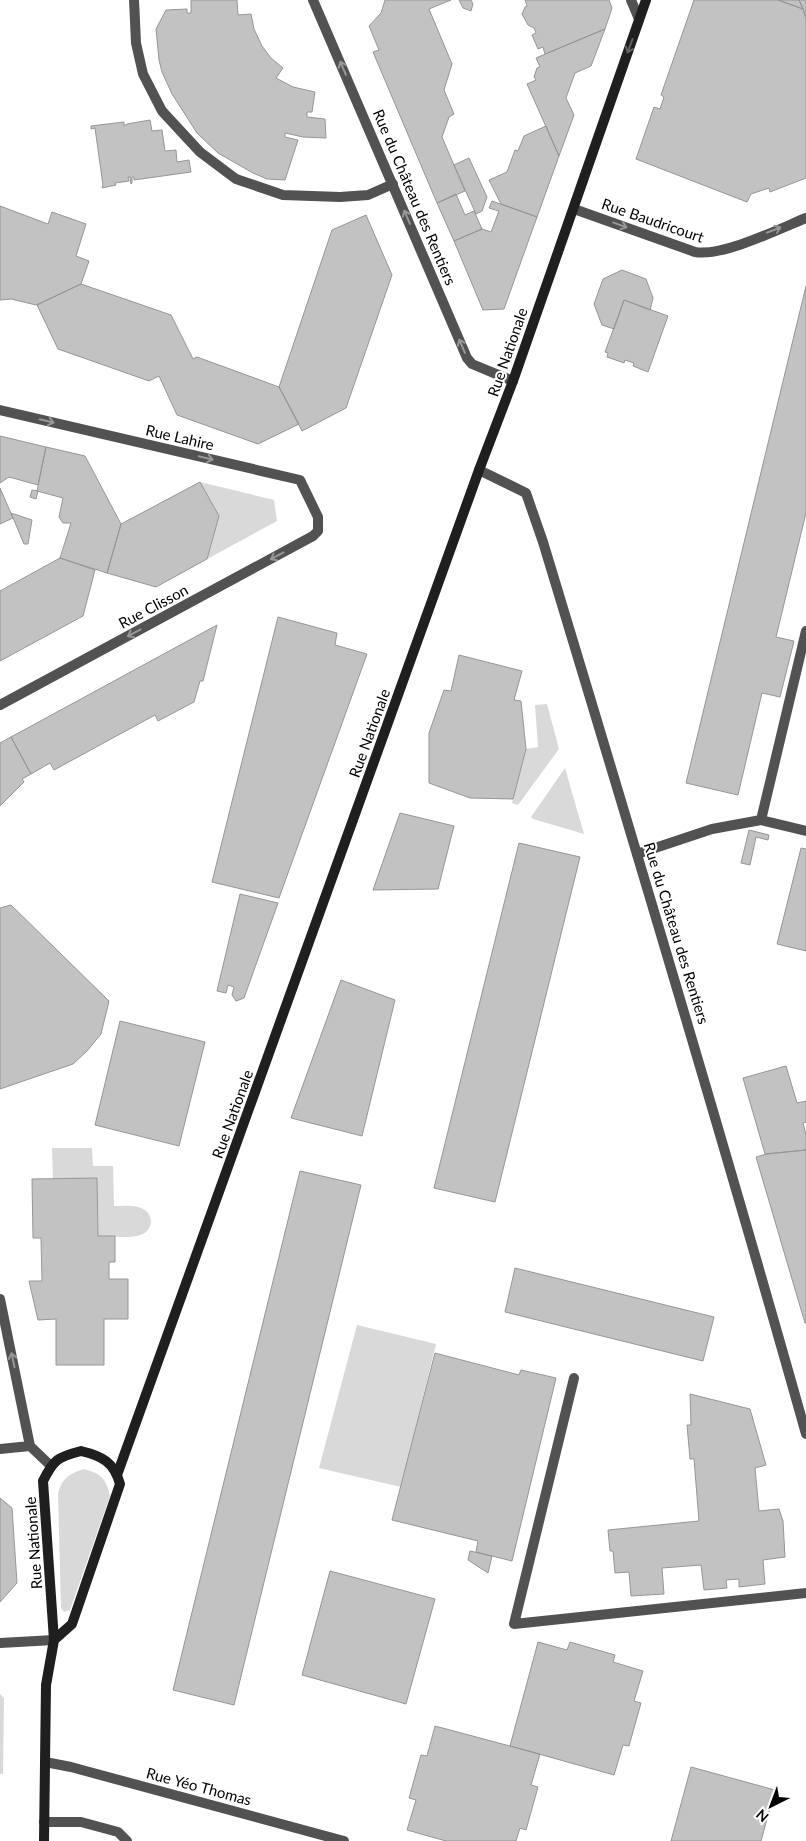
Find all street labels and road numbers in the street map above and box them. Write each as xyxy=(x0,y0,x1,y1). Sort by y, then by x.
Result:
street label: Rue du Château des Rentiers xyxy=(370,106,460,288)
street label: Rue Baudricourt xyxy=(600,194,707,246)
street label: Rue Nationale xyxy=(483,305,531,399)
street label: Rue Lahire xyxy=(144,420,216,454)
street label: Rue Clisson xyxy=(115,580,191,632)
street label: Rue Nationale xyxy=(345,686,393,780)
street label: Rue du Château des Rentiers xyxy=(641,840,713,1026)
street label: Rue Nationale xyxy=(208,1067,256,1161)
street label: Rue Nationale xyxy=(21,1496,45,1590)
street label: Rue Yéo Thomas xyxy=(144,1763,254,1809)

